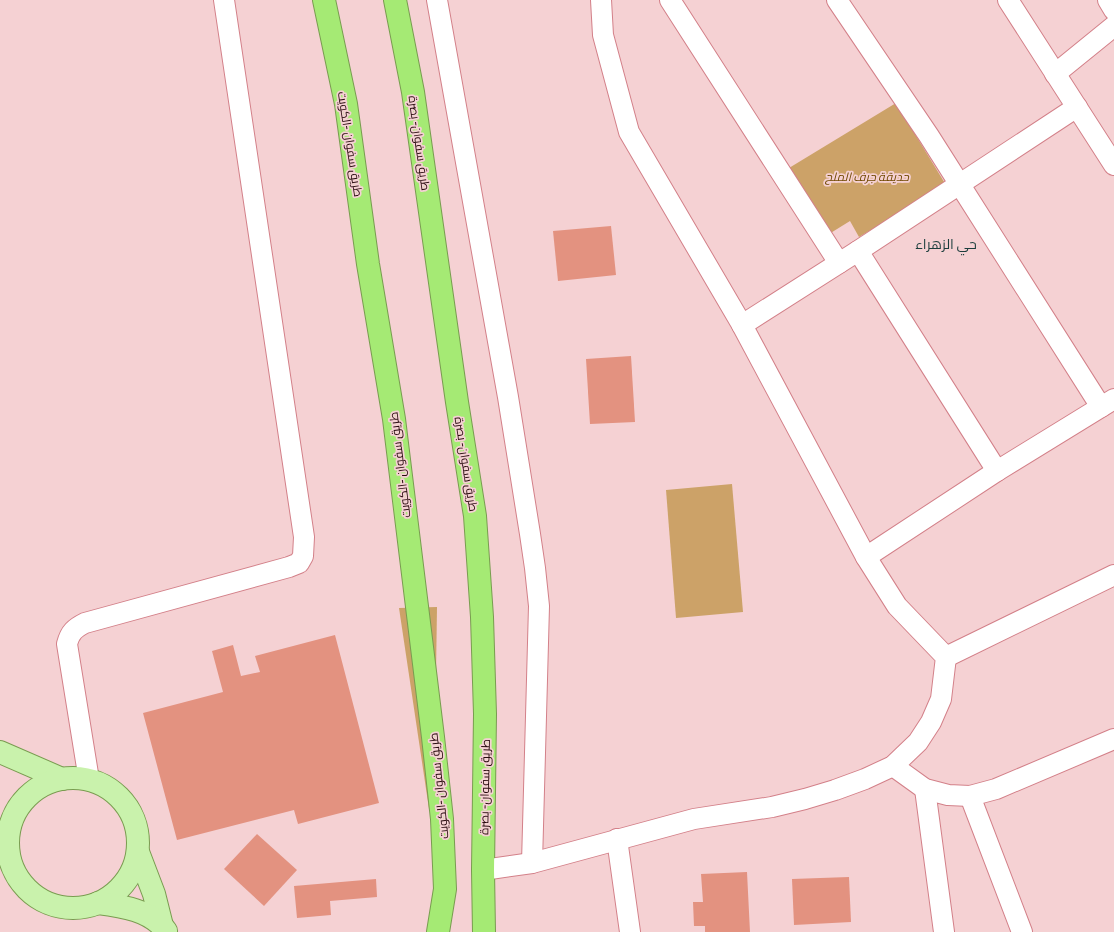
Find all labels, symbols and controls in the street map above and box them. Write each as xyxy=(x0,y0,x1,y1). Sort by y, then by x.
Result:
street label: طريق سفوان -الكويت xyxy=(334,90,368,198)
street label: طريق سفوان- بصرة xyxy=(404,94,436,192)
park label: حديقة جرف الملح xyxy=(824,167,910,185)
district label: حي الزهراء xyxy=(915,233,977,256)
street label: طريق سفوان -الكويت xyxy=(384,411,414,519)
street label: طريق سفوان- بصرة xyxy=(451,415,483,513)
street label: طريق سفوان -الكويت xyxy=(423,732,453,840)
street label: طريق سفوان- بصرة xyxy=(474,739,494,835)

